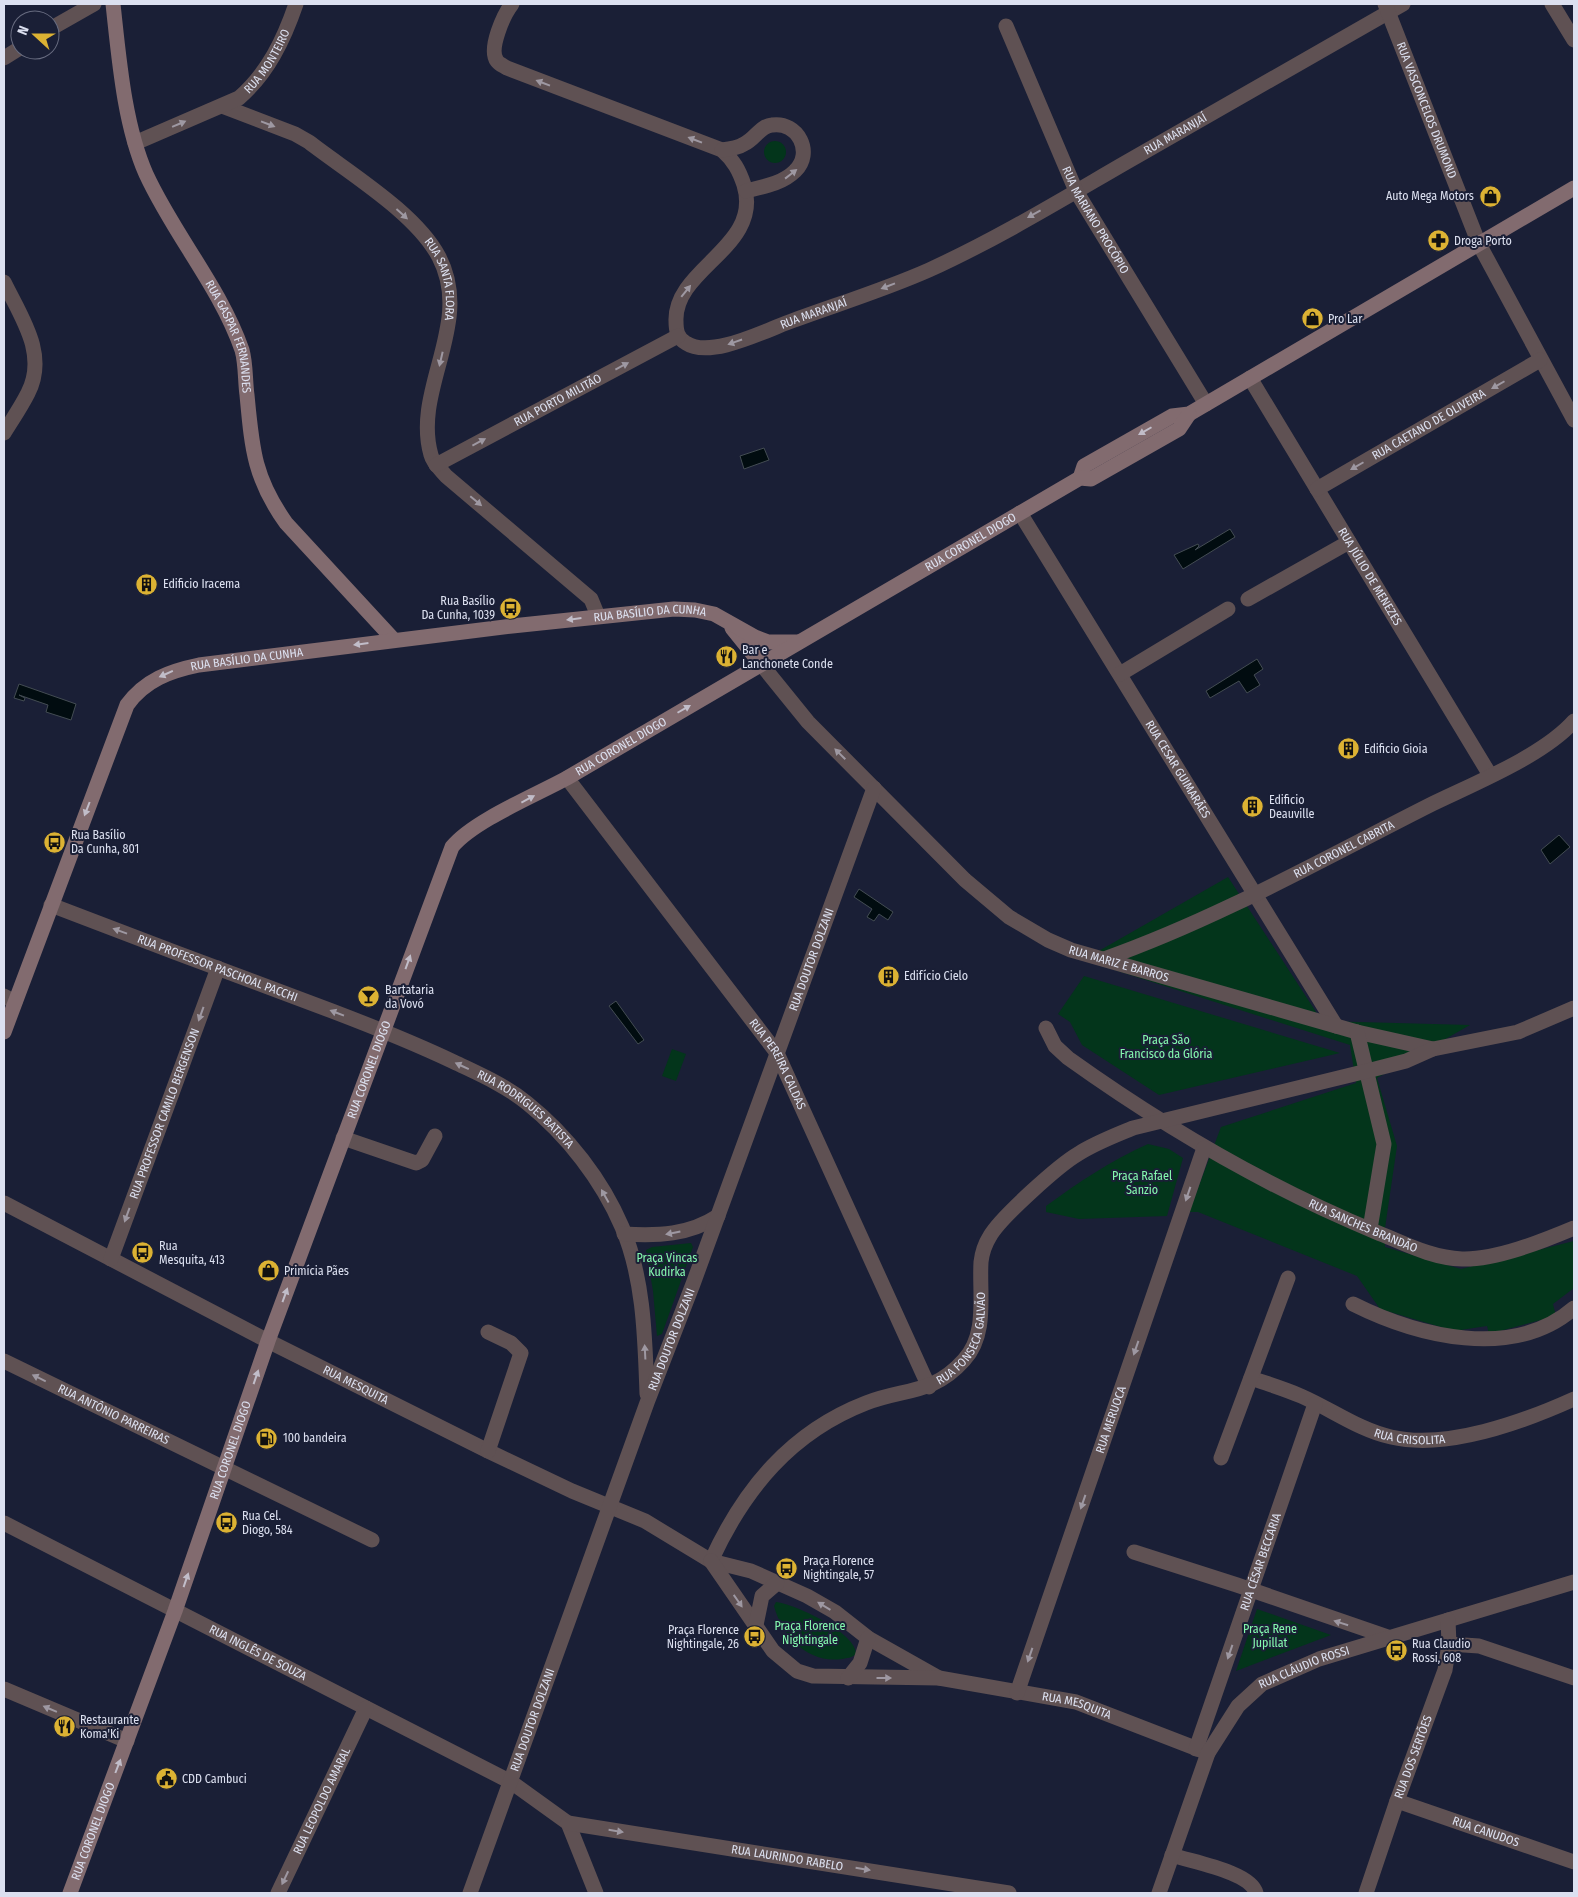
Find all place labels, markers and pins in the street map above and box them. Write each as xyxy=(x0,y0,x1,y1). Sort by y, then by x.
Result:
shop icon: Auto Mega Motors xyxy=(1478,184,1502,208)
place label: Auto Mega Motors xyxy=(1386,189,1474,203)
pharmacy icon: Droga Porto xyxy=(1426,229,1450,253)
place label: Droga Porto xyxy=(1454,234,1512,248)
shop icon: Pro Lar xyxy=(1300,307,1324,331)
place label: Pro Lar xyxy=(1328,312,1363,326)
building icon: Edificio Iracema xyxy=(135,572,159,596)
place label: Edificio Iracema xyxy=(163,577,240,591)
place label: Rua Basílio Da Cunha, 1039 xyxy=(421,594,495,622)
bus stop icon: Rua Basílio Da Cunha, 1039 xyxy=(499,596,523,620)
place label: Bar e Lanchonete Conde xyxy=(742,643,833,671)
restaurant icon: Bar e Lanchonete Conde xyxy=(714,645,738,669)
building icon: Edificio Gioia xyxy=(1336,737,1360,761)
place label: Edificio Gioia xyxy=(1364,742,1428,756)
place label: Edificio Deauville xyxy=(1269,793,1315,821)
building icon: Edificio Deauville xyxy=(1241,795,1265,819)
place label: Rua Basílio Da Cunha, 801 xyxy=(71,828,139,856)
bus stop icon: Rua Basílio Da Cunha, 801 xyxy=(43,830,67,854)
building icon: Edifício Cielo xyxy=(876,964,900,988)
place label: Edifício Cielo xyxy=(904,969,968,983)
place label: Bartataria da Vovó xyxy=(385,983,434,1011)
bar icon: Bartataria da Vovó xyxy=(357,985,381,1009)
place label: Rua Mesquita, 413 xyxy=(159,1239,225,1267)
bus stop icon: Rua Mesquita, 413 xyxy=(131,1241,155,1265)
shop icon: Primícia Pães xyxy=(256,1259,280,1283)
place label: Primícia Pães xyxy=(284,1264,349,1278)
fuel station icon: 100 bandeira xyxy=(255,1426,279,1450)
place label: 100 bandeira xyxy=(283,1431,347,1445)
place label: Rua Cel. Diogo, 584 xyxy=(242,1509,293,1537)
bus stop icon: Rua Cel. Diogo, 584 xyxy=(214,1511,238,1535)
place label: Praça Florence Nightingale, 57 xyxy=(803,1554,874,1582)
bus stop icon: Praça Florence Nightingale, 57 xyxy=(775,1556,799,1580)
place label: Praça Florence Nightingale, 26 xyxy=(667,1623,739,1651)
bus stop icon: Praça Florence Nightingale, 26 xyxy=(743,1625,767,1649)
place label: Rua Claudio Rossi, 608 xyxy=(1412,1637,1471,1665)
bus stop icon: Rua Claudio Rossi, 608 xyxy=(1384,1639,1408,1663)
place label: Restaurante Koma'Ki xyxy=(80,1713,139,1741)
restaurant icon: Restaurante Koma'Ki xyxy=(52,1715,76,1739)
public building icon: CDD Cambuci xyxy=(154,1767,178,1791)
place label: CDD Cambuci xyxy=(182,1772,247,1786)

